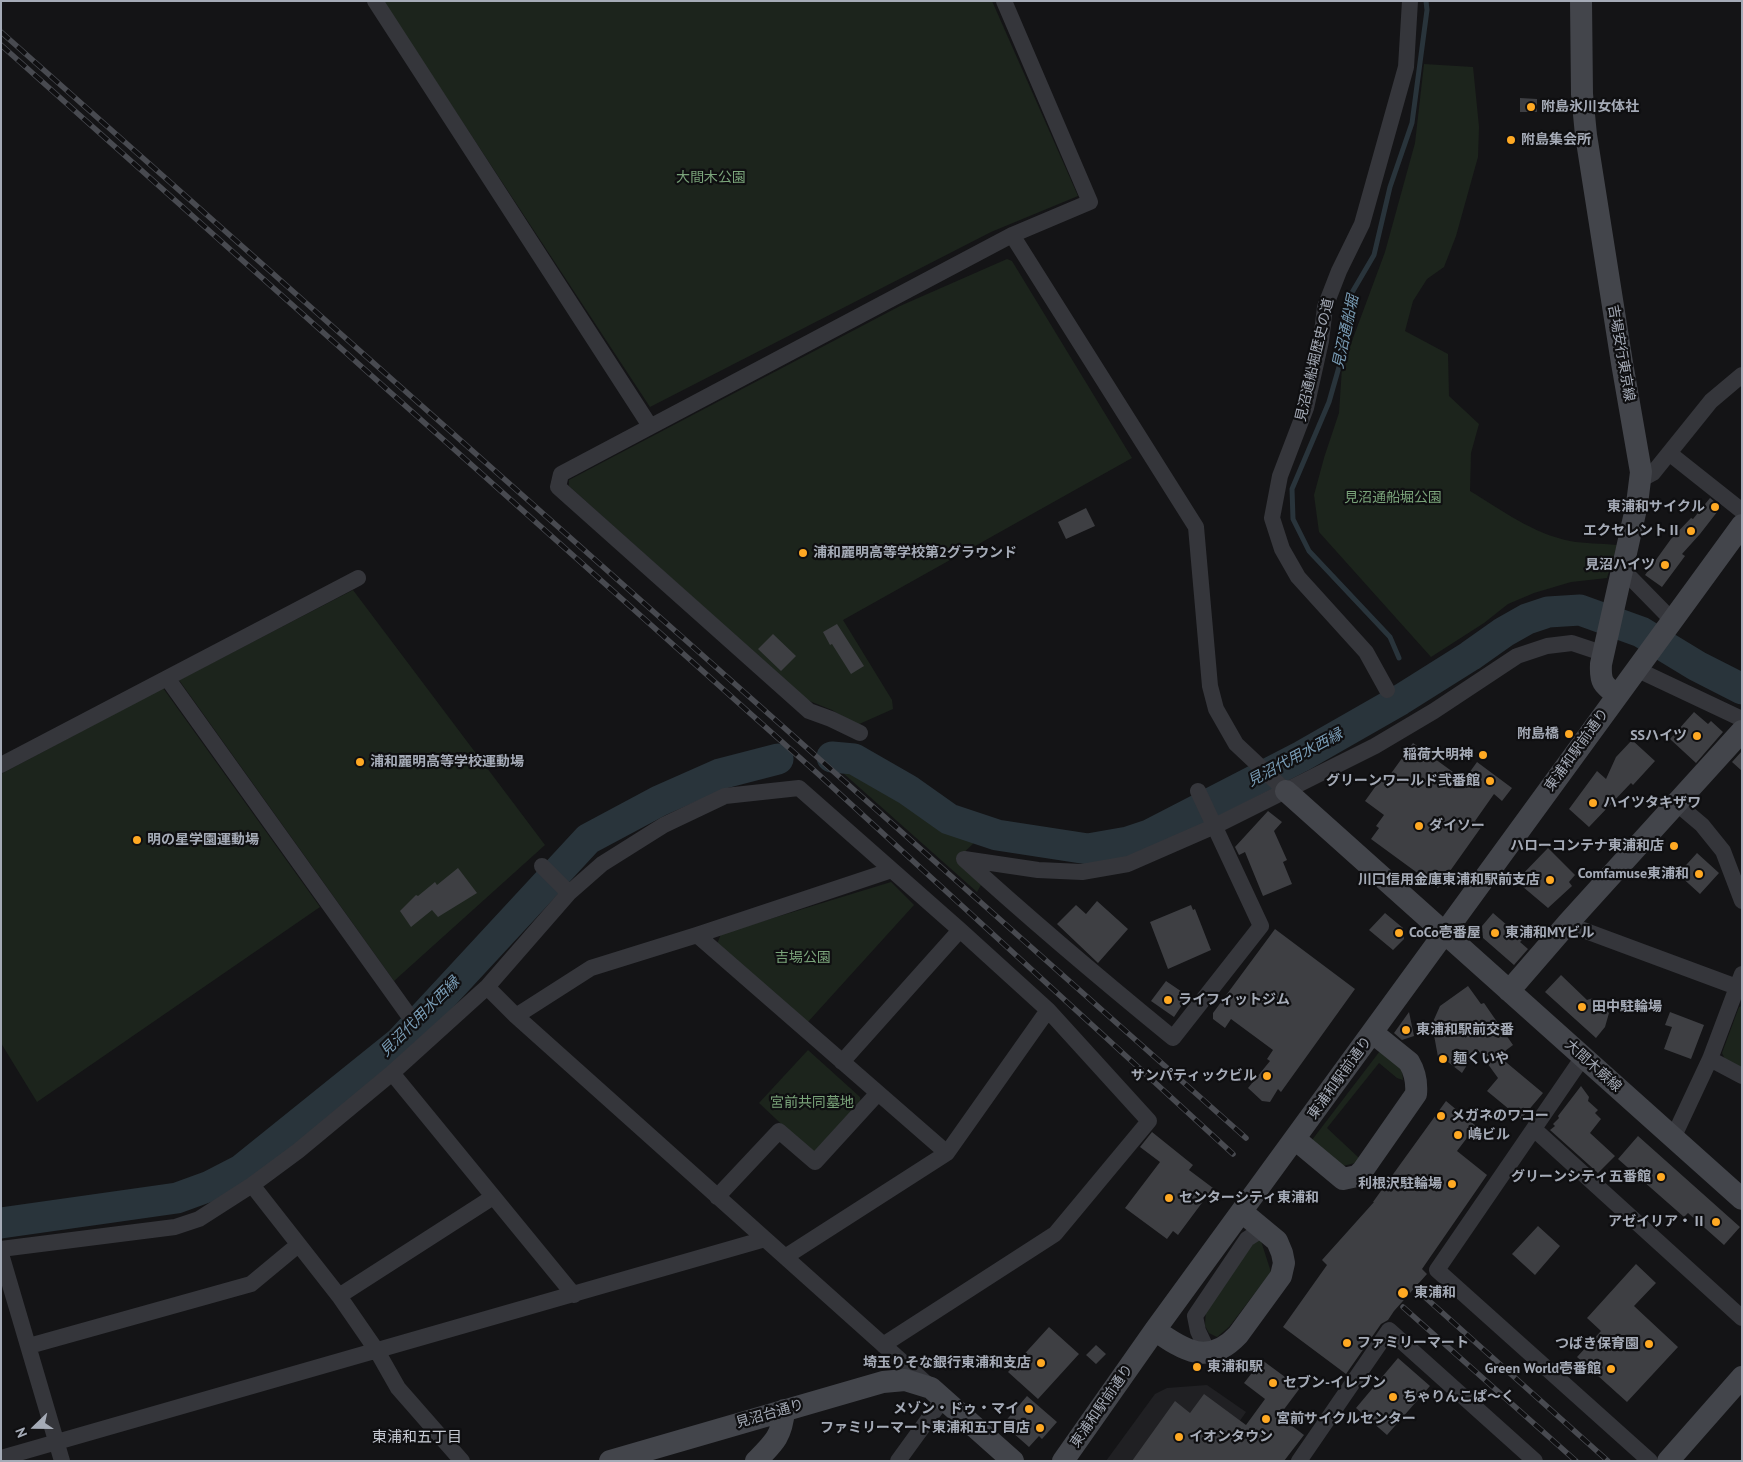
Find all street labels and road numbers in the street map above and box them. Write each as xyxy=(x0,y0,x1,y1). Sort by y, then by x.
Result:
street label: 見沼通船堀歴史の道 xyxy=(1293,297,1337,423)
street label: 吉場安行東京線 xyxy=(1604,303,1638,403)
street label: 東浦和駅前通り xyxy=(1541,705,1613,795)
street label: 東浦和駅前通り xyxy=(1304,1033,1376,1123)
street label: 大間木蕨線 xyxy=(1561,1036,1625,1096)
street label: 東浦和駅前通り xyxy=(1067,1361,1137,1451)
street label: 見沼台通り xyxy=(734,1396,806,1432)

